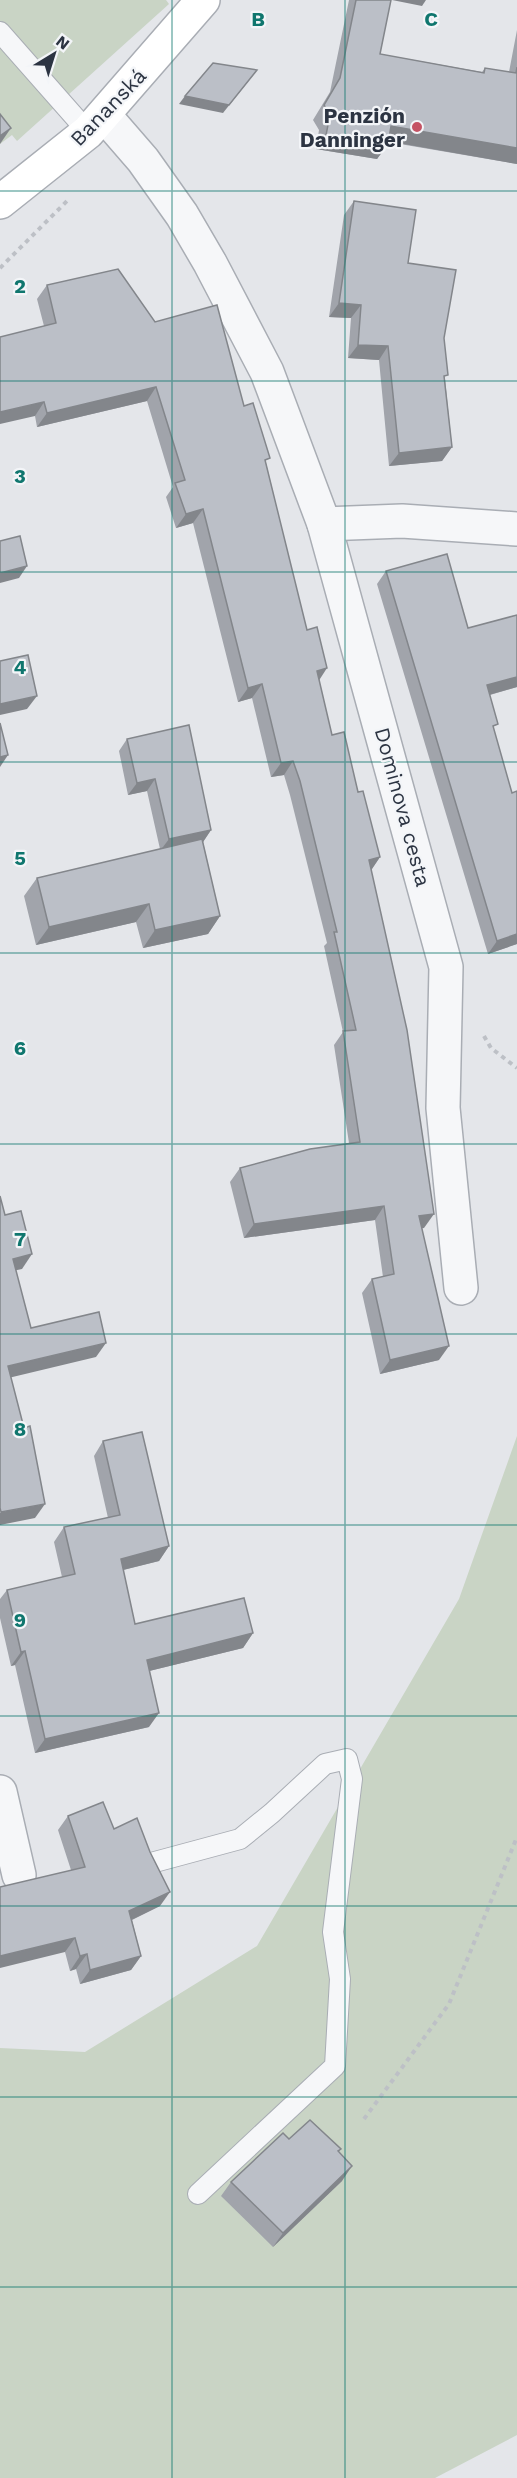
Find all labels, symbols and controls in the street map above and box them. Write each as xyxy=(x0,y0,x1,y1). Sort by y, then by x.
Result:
text: B xyxy=(251,7,265,31)
text: C xyxy=(424,7,438,31)
north arrow xyxy=(24,24,84,84)
text: N xyxy=(52,31,73,54)
street label: Bananská xyxy=(65,63,151,151)
place label: Penzión Danninger xyxy=(300,103,405,152)
marker: Penzión Danninger xyxy=(410,120,424,134)
text: 2 xyxy=(14,274,26,298)
text: 3 xyxy=(14,464,26,488)
text: 4 xyxy=(14,655,27,679)
street label: Dominova cesta xyxy=(370,725,436,889)
text: 5 xyxy=(14,846,26,870)
text: 6 xyxy=(14,1036,26,1060)
text: 7 xyxy=(14,1227,26,1251)
text: 8 xyxy=(14,1417,26,1441)
text: 9 xyxy=(14,1608,26,1632)

